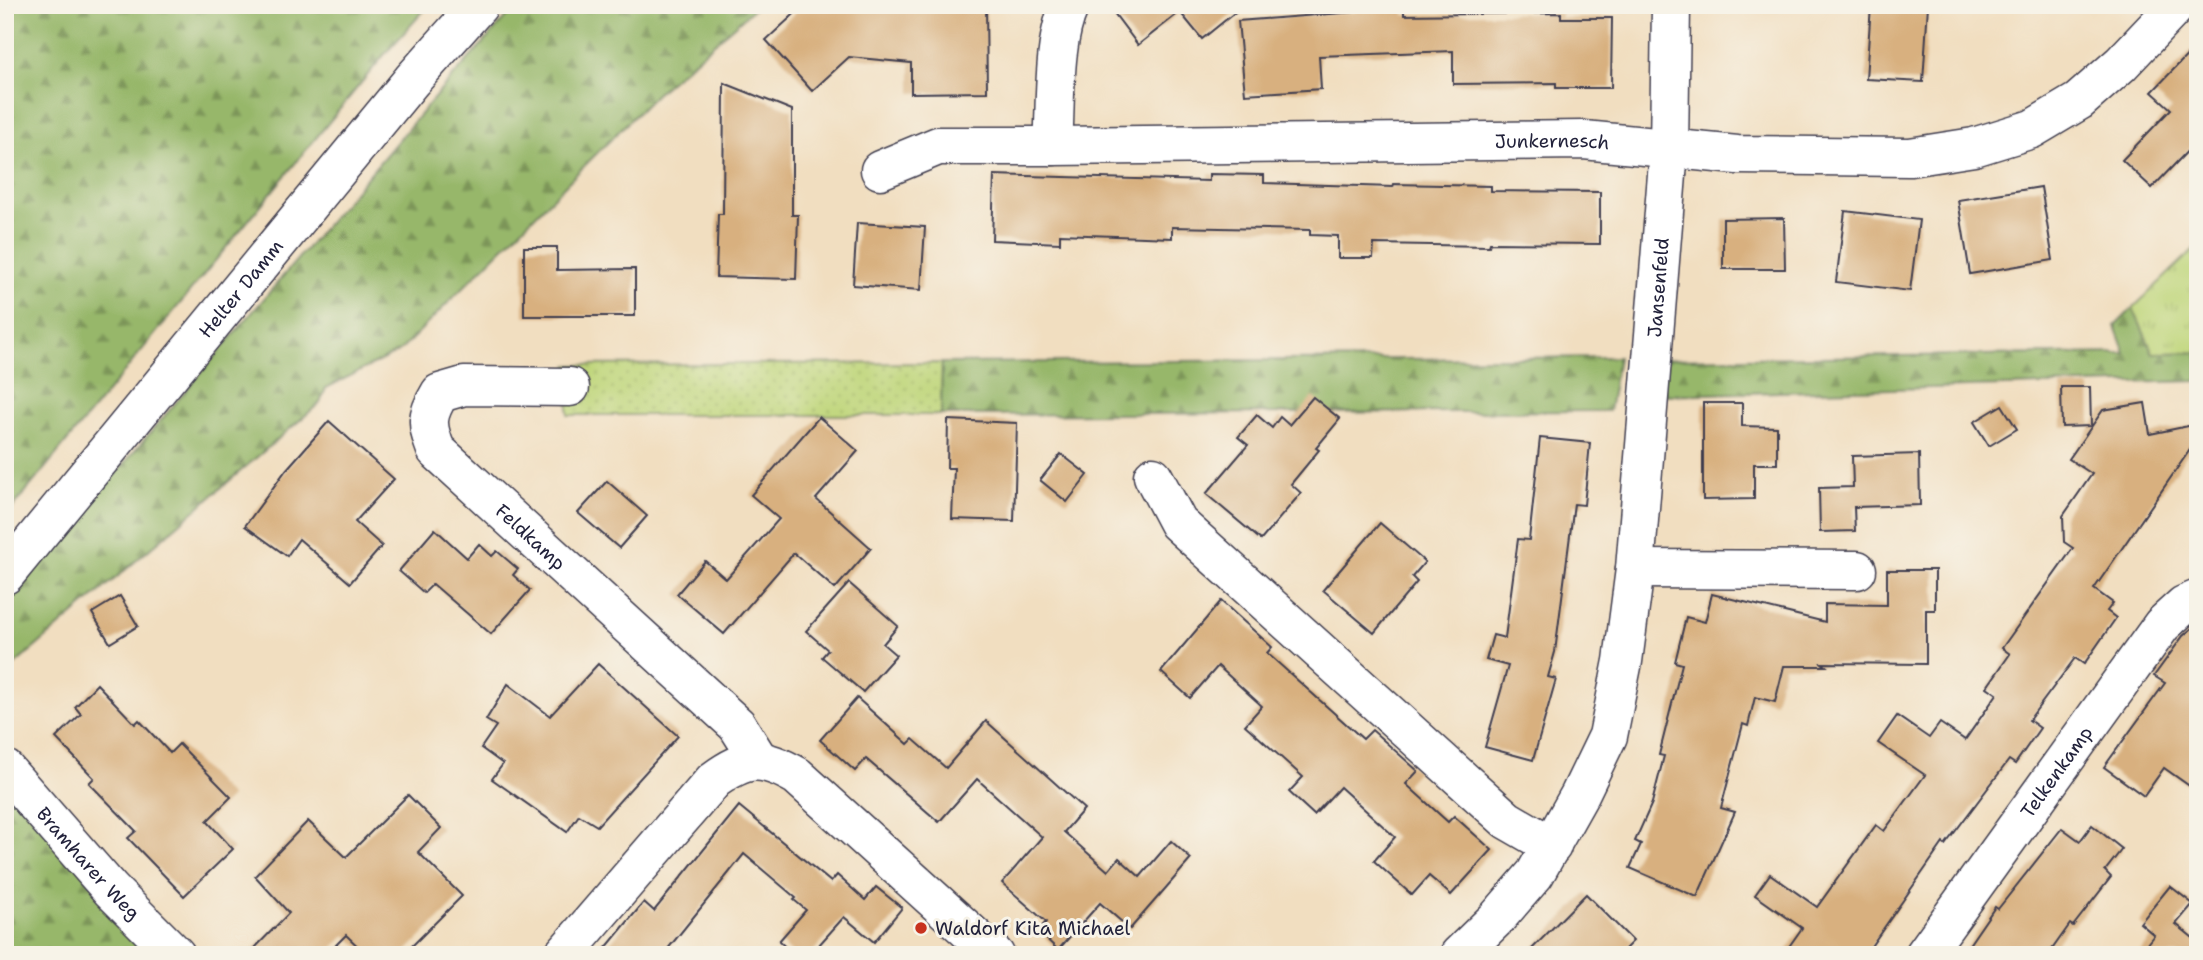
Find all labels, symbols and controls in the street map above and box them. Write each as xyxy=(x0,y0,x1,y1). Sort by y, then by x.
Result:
street label: Junkernesch xyxy=(1495,127,1611,155)
street label: Helter Damm xyxy=(193,234,288,343)
street label: Jansenfeld xyxy=(1641,237,1674,338)
street label: Feldkamp xyxy=(490,498,571,575)
street label: Telkenkamp xyxy=(2015,721,2098,823)
street label: Bramharer Weg xyxy=(31,802,146,925)
place label: Waldorf Kita Michael xyxy=(935,916,1131,941)
marker: Waldorf Kita Michael xyxy=(913,920,929,936)

